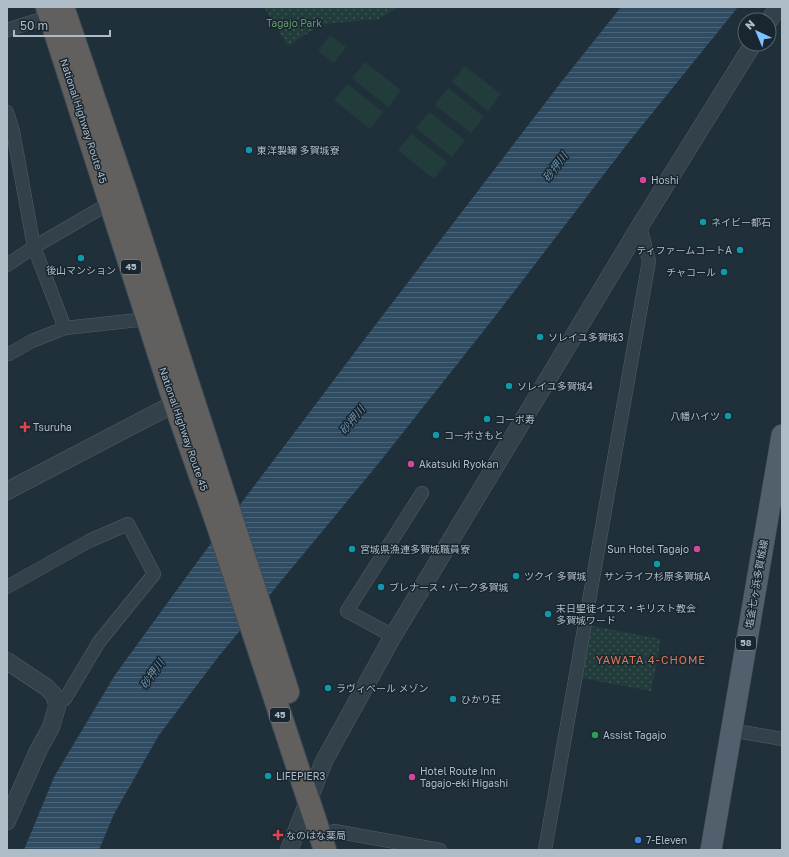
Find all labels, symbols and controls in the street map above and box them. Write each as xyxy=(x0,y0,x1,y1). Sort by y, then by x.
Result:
scale bar xyxy=(14,12,110,38)
north arrow xyxy=(737,12,777,52)
park label: Tagajo Park xyxy=(266,17,322,29)
text: N xyxy=(742,17,757,32)
text: 50 m xyxy=(20,18,48,33)
street label: National Highway Route 45 xyxy=(58,57,110,185)
place label: 東洋製罐 多賀城寮 xyxy=(257,144,340,156)
marker: 東洋製罐 多賀城寮 xyxy=(244,145,254,155)
water label: 砂押川 xyxy=(539,149,570,184)
place label: Hoshi xyxy=(651,174,679,186)
marker: Hoshi xyxy=(638,175,648,185)
place label: ネイビー都石 xyxy=(711,216,771,228)
marker: ネイビー都石 xyxy=(698,217,708,227)
place label: ティファームコートA xyxy=(636,244,732,256)
marker: ティファームコートA xyxy=(735,245,745,255)
marker: 後山マンション xyxy=(76,253,86,263)
road number: 45 xyxy=(121,260,141,274)
place label: 後山マンション xyxy=(46,264,116,276)
place label: チャコール xyxy=(666,266,716,278)
marker: チャコール xyxy=(719,267,729,277)
place label: ソレイユ多賀城3 xyxy=(548,331,624,343)
marker: ソレイユ多賀城3 xyxy=(535,332,545,342)
street label: National Highway Route 45 xyxy=(157,365,211,493)
place label: ソレイユ多賀城4 xyxy=(517,380,593,392)
marker: ソレイユ多賀城4 xyxy=(504,381,514,391)
water label: 砂押川 xyxy=(336,402,368,436)
place label: 八幡ハイツ xyxy=(670,410,720,422)
marker: 八幡ハイツ xyxy=(723,411,733,421)
place label: コーポ寿 xyxy=(495,413,535,425)
marker: コーポ寿 xyxy=(482,414,492,424)
place label: Tsuruha xyxy=(33,421,72,433)
marker: Tsuruha xyxy=(20,422,30,432)
place label: コーポさもと xyxy=(444,429,504,441)
marker: コーポさもと xyxy=(431,430,441,440)
place label: Akatsuki Ryokan xyxy=(419,458,499,470)
marker: Akatsuki Ryokan xyxy=(406,459,416,469)
street label: 塩釜七ヶ浜多賀城線 xyxy=(742,539,770,629)
place label: 宮城県漁連多賀城職員寮 xyxy=(360,543,470,555)
place label: Sun Hotel Tagajo xyxy=(607,543,689,555)
marker: 宮城県漁連多賀城職員寮 xyxy=(347,544,357,554)
marker: Sun Hotel Tagajo xyxy=(692,544,702,554)
marker: サンライフ杉原多賀城A xyxy=(652,559,662,569)
place label: ツクイ 多賀城 xyxy=(524,570,587,582)
place label: サンライフ杉原多賀城A xyxy=(604,570,711,582)
marker: ツクイ 多賀城 xyxy=(511,571,521,581)
place label: ブレナース・パーク多賀城 xyxy=(389,581,509,593)
marker: ブレナース・パーク多賀城 xyxy=(376,582,386,592)
place label: 末日聖徒イエス・キリスト教会 多賀城ワード xyxy=(556,602,696,626)
marker: 末日聖徒イエス・キリスト教会 多賀城ワード xyxy=(543,609,553,619)
road number: 58 xyxy=(736,636,756,650)
district label: YAWATA 4-CHOME xyxy=(596,653,706,666)
water label: 砂押川 xyxy=(137,656,167,691)
place label: ラヴィベール メゾン xyxy=(336,682,429,694)
marker: ラヴィベール メゾン xyxy=(323,683,333,693)
place label: ひかり荘 xyxy=(461,693,501,705)
marker: ひかり荘 xyxy=(448,694,458,704)
road number: 45 xyxy=(270,708,290,722)
place label: Assist Tagajo xyxy=(603,729,666,741)
marker: Assist Tagajo xyxy=(590,730,600,740)
place label: Hotel Route Inn Tagajo-eki Higashi xyxy=(420,765,508,789)
place label: LIFEPIER3 xyxy=(276,770,325,782)
marker: LIFEPIER3 xyxy=(263,771,273,781)
marker: Hotel Route Inn Tagajo-eki Higashi xyxy=(407,772,417,782)
place label: なのはな薬局 xyxy=(286,829,346,841)
marker: なのはな薬局 xyxy=(273,830,283,840)
place label: 7-Eleven xyxy=(646,834,687,846)
marker: 7-Eleven xyxy=(633,835,643,845)

